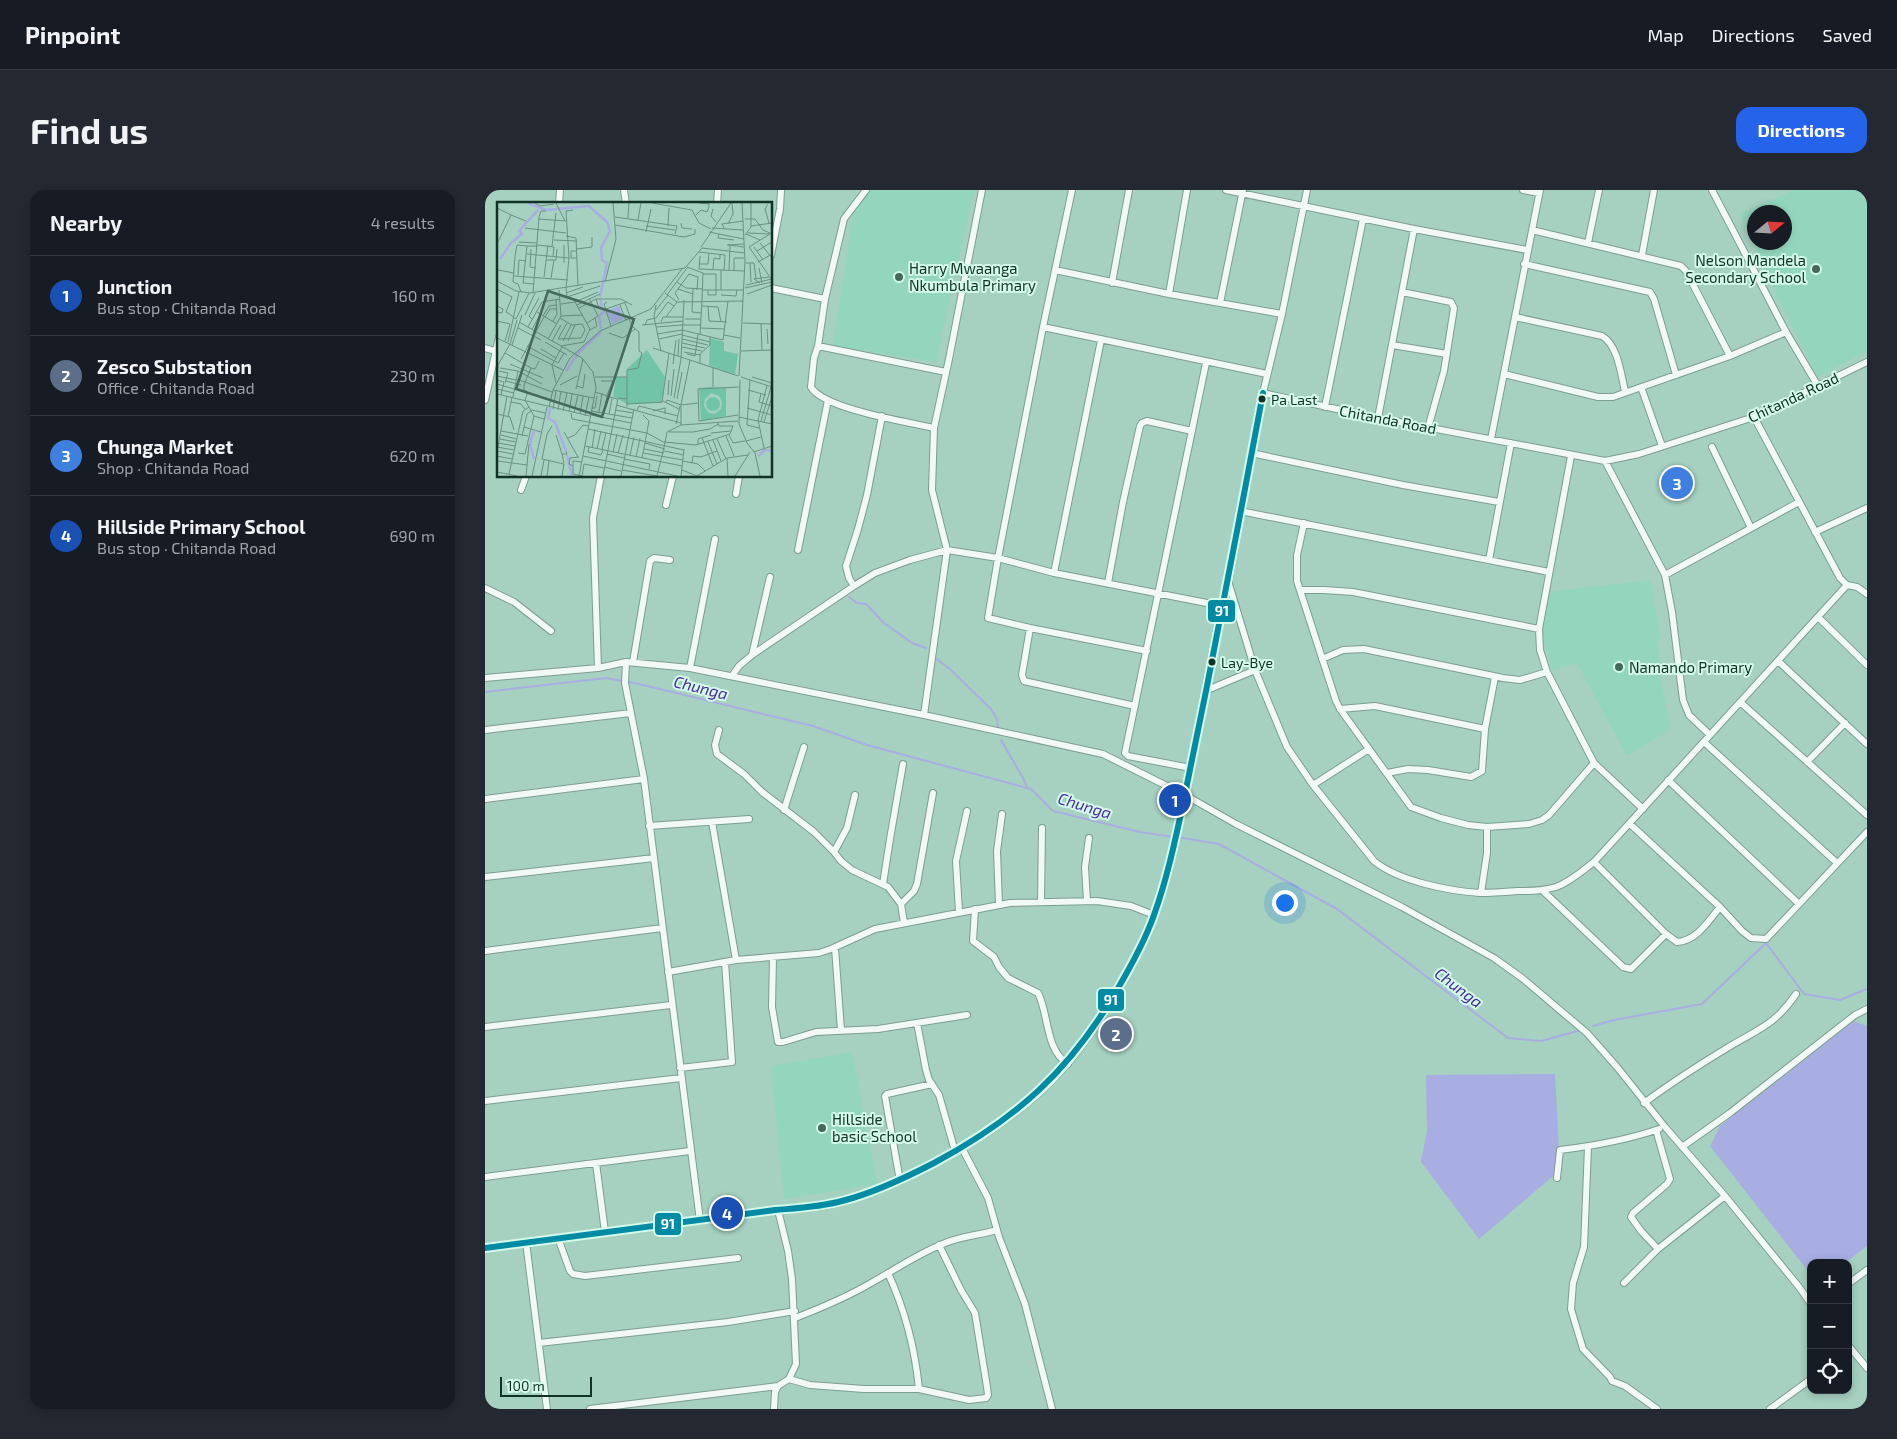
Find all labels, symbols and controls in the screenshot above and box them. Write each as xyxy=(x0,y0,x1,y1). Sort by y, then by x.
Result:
text: Pinpoint xyxy=(25,20,120,49)
text: Map xyxy=(1647,24,1684,46)
text: Directions xyxy=(1712,24,1795,46)
text: Saved xyxy=(1823,24,1872,46)
button: Directions xyxy=(1736,107,1867,153)
text: Find us xyxy=(30,109,148,151)
inset map xyxy=(497,202,773,478)
north arrow xyxy=(1747,205,1792,250)
text: Nearby xyxy=(50,210,122,235)
text: 4 results xyxy=(371,213,435,232)
place label: Nelson Mandela Secondary School xyxy=(1685,251,1807,286)
place label: Harry Mwaanga Nkumbula Primary xyxy=(909,259,1036,294)
marker: Nelson Mandela Secondary School xyxy=(1810,263,1822,275)
marker: Harry Mwaanga Nkumbula Primary xyxy=(893,271,905,283)
text: Junction xyxy=(97,275,172,298)
text: 1 xyxy=(63,286,69,305)
text: 160 m xyxy=(392,286,435,305)
text: Bus stop · Chitanda Road xyxy=(97,298,276,317)
text: Zesco Substation xyxy=(97,355,252,378)
text: 2 xyxy=(61,366,71,385)
text: 230 m xyxy=(390,366,435,385)
street label: Chitanda Road xyxy=(1745,368,1841,426)
text: Office · Chitanda Road xyxy=(97,378,255,397)
place label: Pa Last xyxy=(1271,391,1317,408)
marker: Pa Last xyxy=(1257,394,1267,404)
street label: Chitanda Road xyxy=(1338,401,1438,437)
text: Chunga Market xyxy=(97,435,233,458)
text: 3 xyxy=(61,446,71,465)
text: 620 m xyxy=(390,446,435,465)
text: Shop · Chitanda Road xyxy=(97,458,249,477)
pin: 3 xyxy=(1661,464,1693,502)
text: Hillside Primary School xyxy=(97,515,305,538)
text: 4 xyxy=(61,526,71,545)
text: 690 m xyxy=(389,526,435,545)
text: Bus stop · Chitanda Road xyxy=(97,538,276,557)
line badge: 91 xyxy=(1207,599,1236,623)
text: 91 xyxy=(1215,602,1229,619)
place label: Lay-Bye xyxy=(1221,654,1273,671)
marker: Lay-Bye xyxy=(1207,657,1217,667)
place label: Namando Primary xyxy=(1629,658,1752,676)
marker: Namando Primary xyxy=(1613,661,1625,673)
water label: Chunga xyxy=(672,671,730,703)
pin: 1 xyxy=(1159,781,1191,819)
water label: Chunga xyxy=(1056,788,1114,822)
your location xyxy=(1272,890,1298,916)
water label: Chunga xyxy=(1431,963,1487,1011)
line badge: 91 xyxy=(1097,988,1125,1012)
text: 91 xyxy=(1104,991,1118,1008)
pin: 2 xyxy=(1100,1015,1132,1053)
place label: Hillside basic School xyxy=(832,1110,917,1145)
marker: Hillside basic School xyxy=(816,1122,828,1134)
pin: 4 xyxy=(711,1194,743,1232)
line badge: 91 xyxy=(654,1212,682,1236)
text: 91 xyxy=(661,1215,675,1232)
map controls xyxy=(1807,1259,1852,1394)
button: + xyxy=(1807,1259,1852,1304)
button: − xyxy=(1807,1304,1852,1349)
button: locate xyxy=(1807,1349,1852,1394)
scale bar xyxy=(500,1374,593,1397)
text: 100 m xyxy=(507,1377,545,1394)

